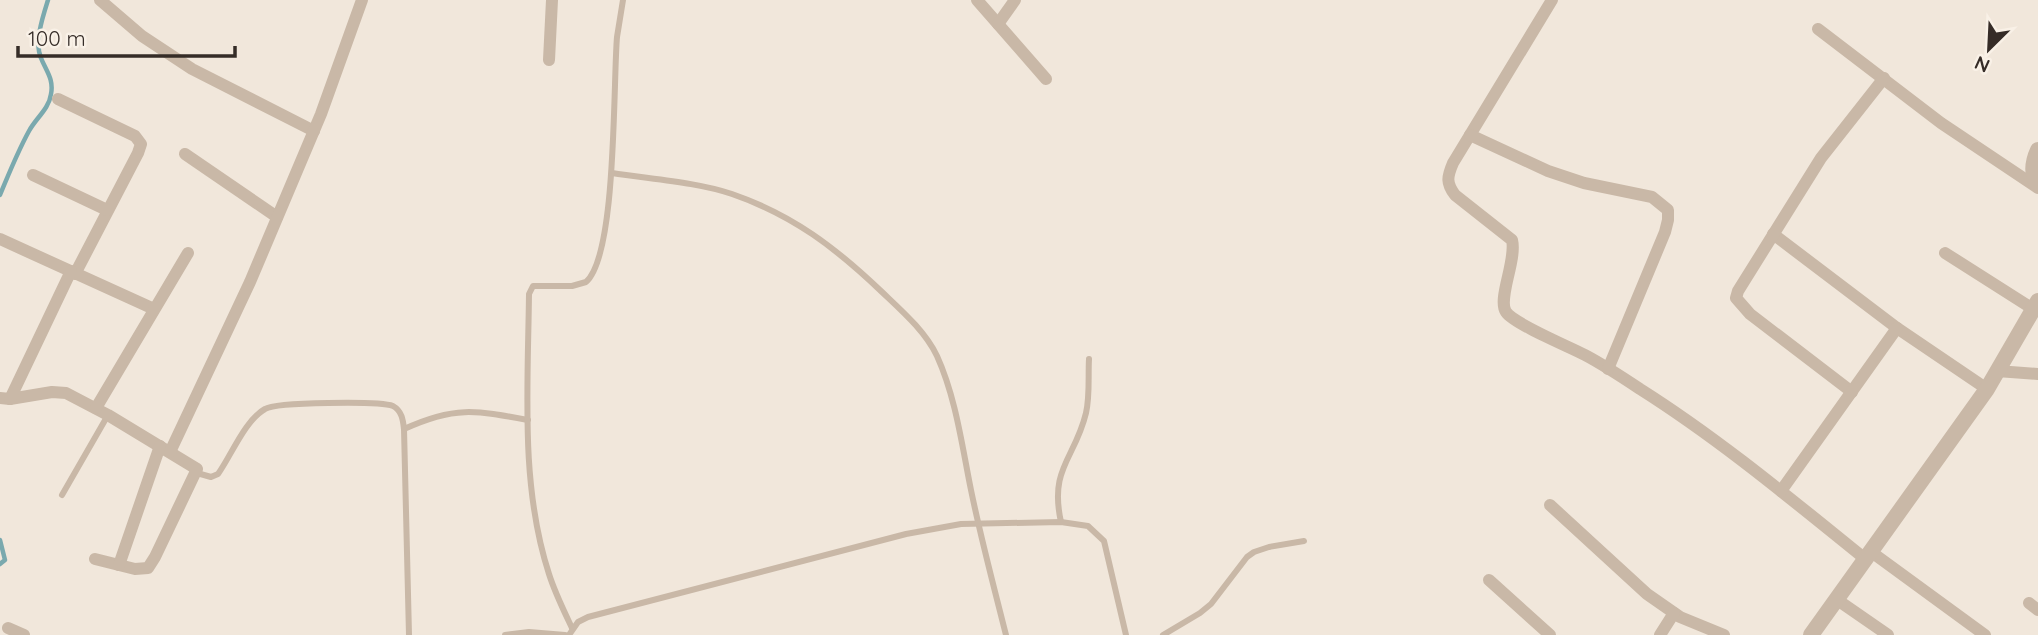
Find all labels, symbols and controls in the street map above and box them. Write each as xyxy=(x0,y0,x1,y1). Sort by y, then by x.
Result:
scale bar xyxy=(18,14,234,58)
north arrow xyxy=(1954,14,2024,84)
text: 100 m xyxy=(28,25,86,51)
text: N xyxy=(1971,51,1993,78)

